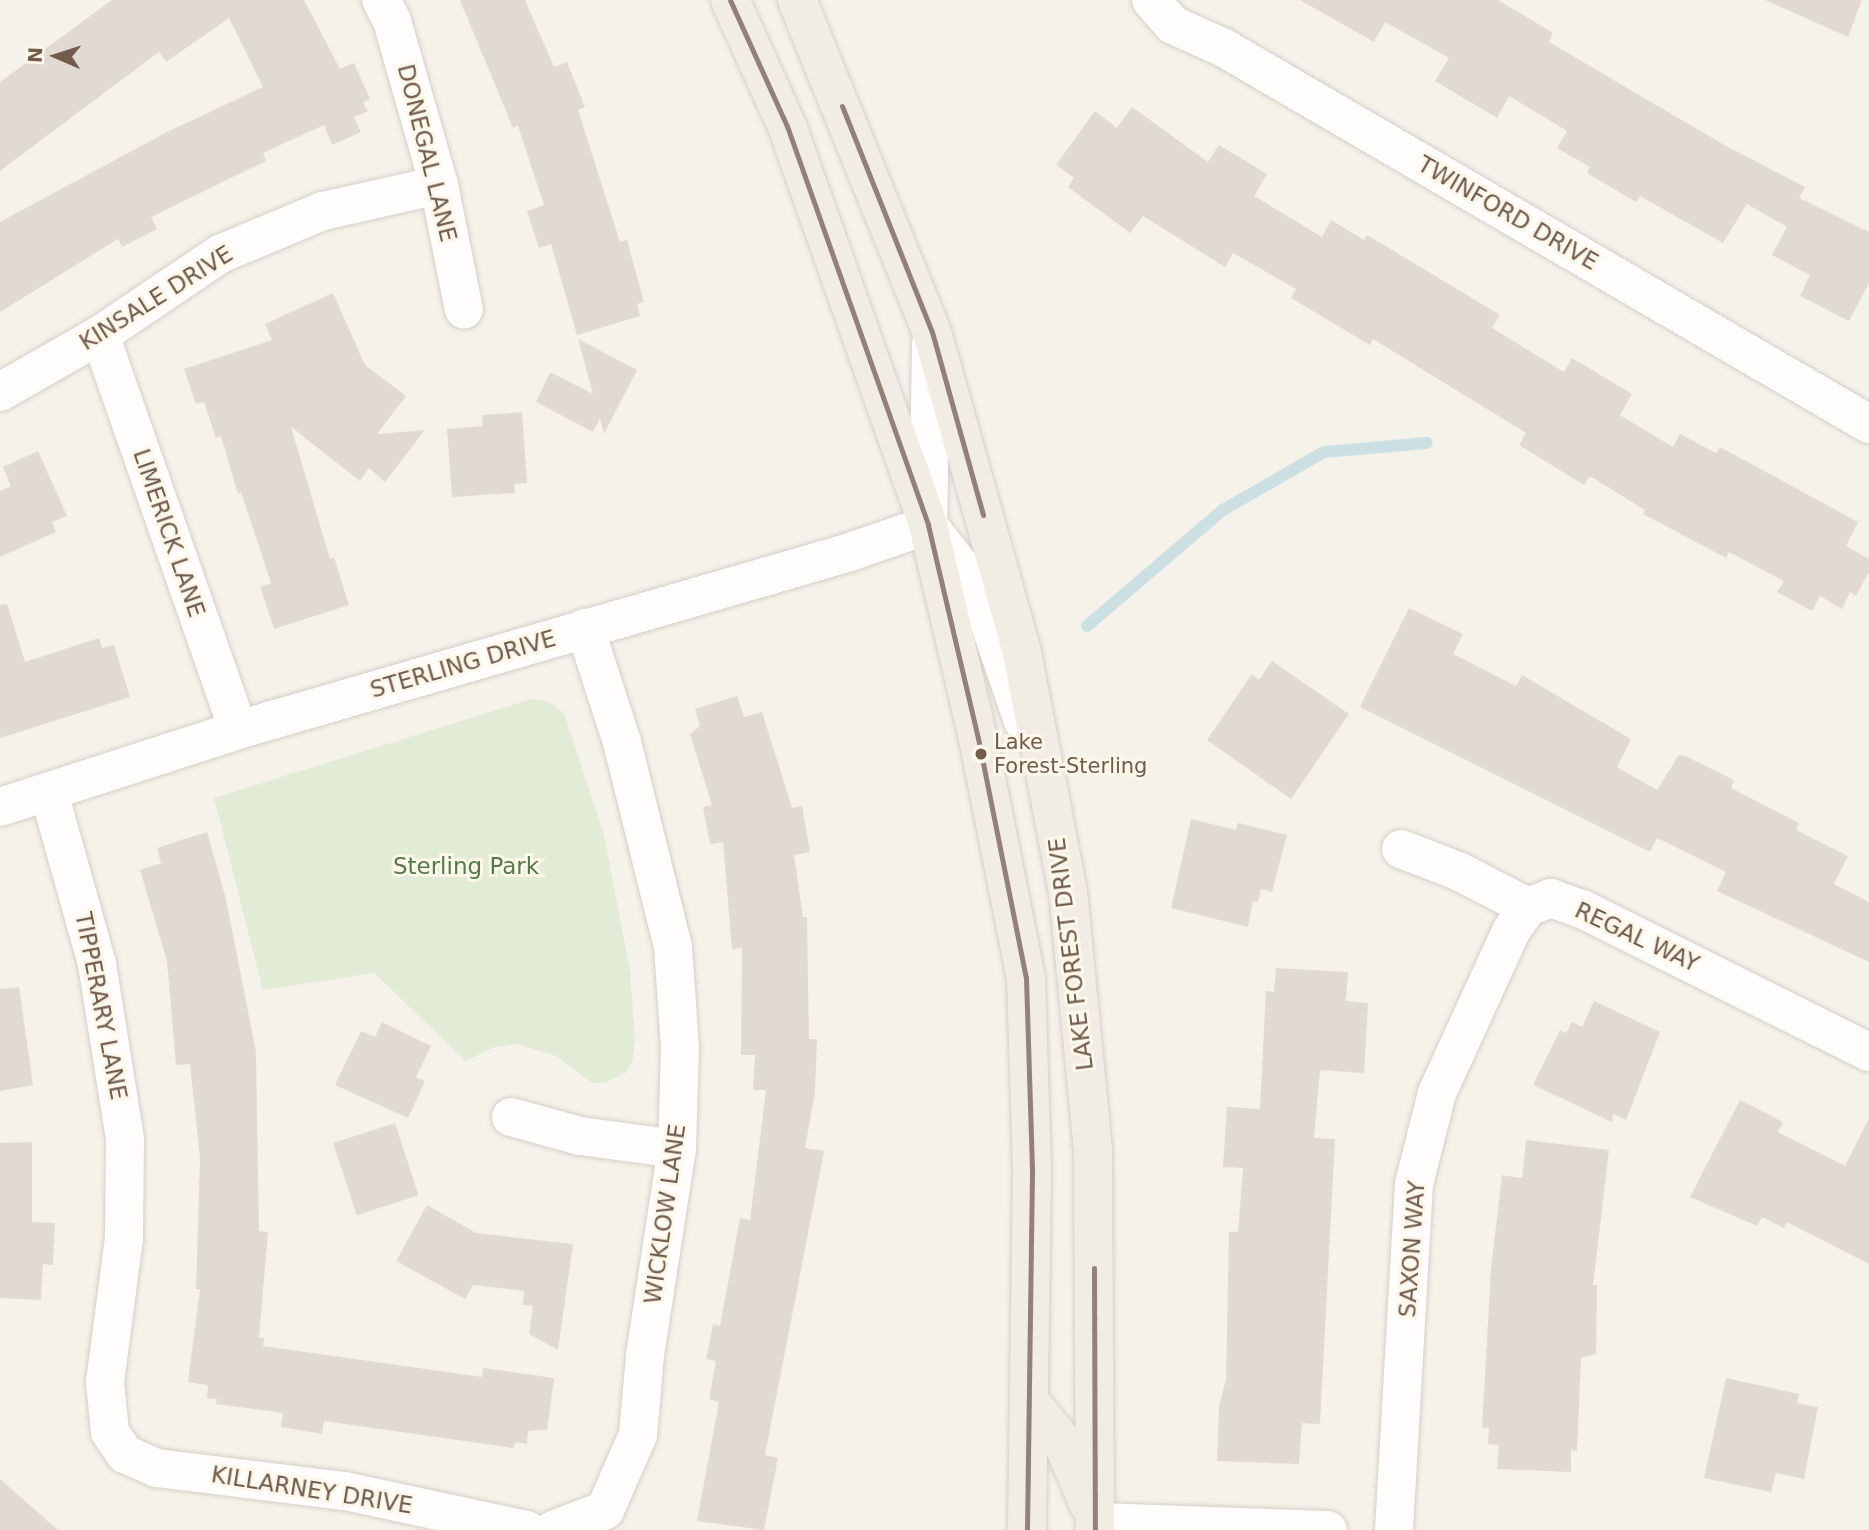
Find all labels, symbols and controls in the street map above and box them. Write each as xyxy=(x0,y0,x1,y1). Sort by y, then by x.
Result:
north arrow xyxy=(21,21,91,91)
text: N xyxy=(24,46,46,63)
street label: DONEGAL LANE xyxy=(392,61,462,245)
street label: TWINFORD DRIVE xyxy=(1413,150,1603,276)
street label: KINSALE DRIVE xyxy=(74,240,238,356)
street label: LIMERICK LANE xyxy=(127,445,211,621)
street label: STERLING DRIVE xyxy=(367,624,559,704)
place label: Lake Forest-Sterling xyxy=(994,729,1147,779)
marker: Lake Forest-Sterling xyxy=(974,747,988,761)
street label: LAKE FOREST DRIVE xyxy=(1043,836,1099,1072)
park label: Sterling Park xyxy=(393,852,539,880)
street label: REGAL WAY xyxy=(1571,896,1703,978)
street label: TIPPERARY LANE xyxy=(69,910,133,1102)
street label: WICKLOW LANE xyxy=(639,1122,691,1306)
street label: SAXON WAY xyxy=(1393,1180,1431,1318)
street label: KILLARNEY DRIVE xyxy=(209,1460,415,1520)

